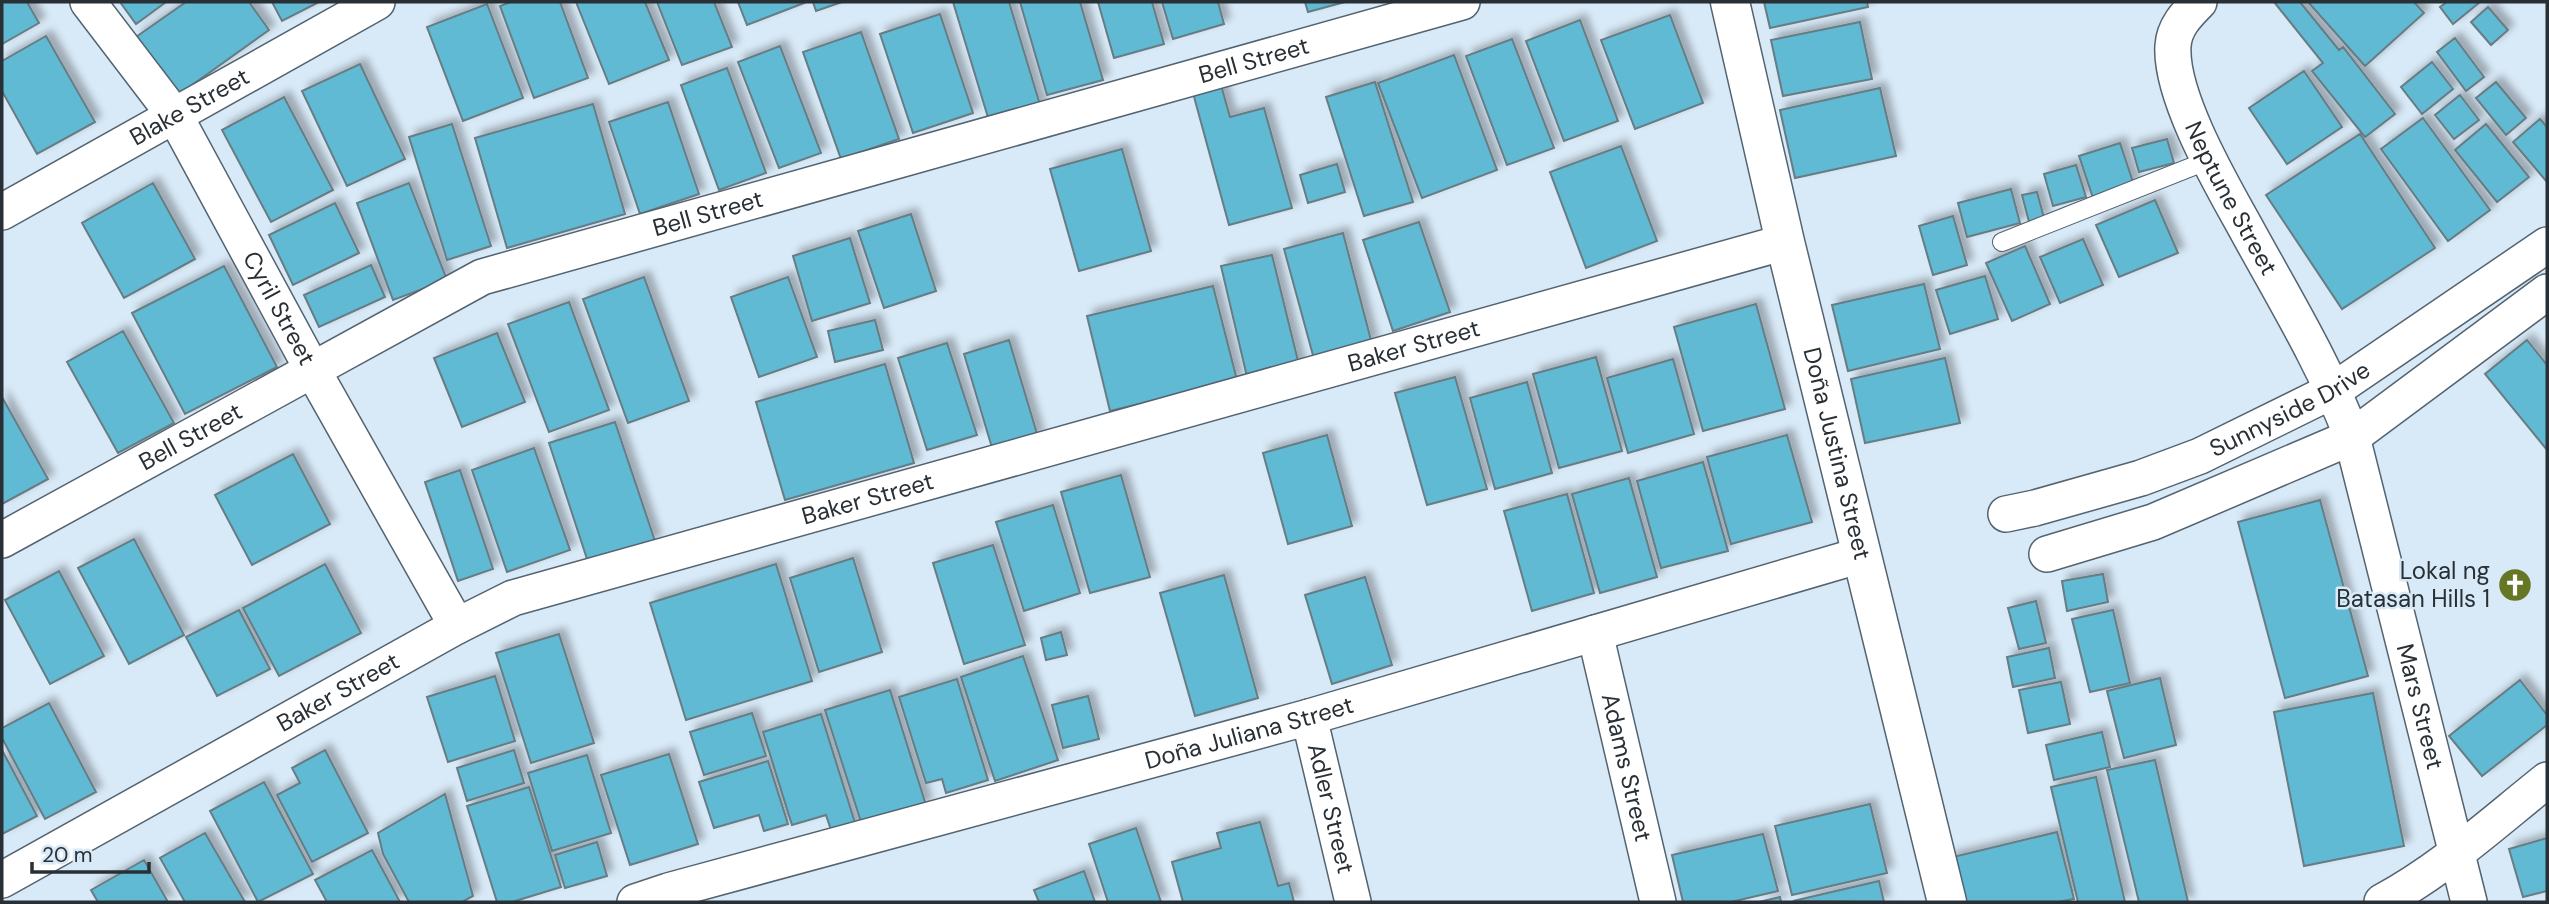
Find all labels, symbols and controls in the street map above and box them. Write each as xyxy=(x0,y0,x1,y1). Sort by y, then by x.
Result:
street label: Bell Street xyxy=(1195,30,1312,90)
street label: Blake Street xyxy=(124,61,255,152)
street label: Neptune Street xyxy=(2178,116,2285,280)
street label: Bell Street xyxy=(649,183,767,243)
street label: Cyril Street xyxy=(236,246,323,370)
street label: Baker Street xyxy=(1344,312,1483,379)
street label: Doña Justina Street xyxy=(1796,344,1878,563)
street label: Sunnyside Drive xyxy=(2204,354,2376,464)
street label: Bell Street xyxy=(133,395,247,477)
street label: Baker Street xyxy=(798,465,937,531)
place label: Lokal ng Batasan Hills 1 xyxy=(2336,555,2490,614)
church icon: Lokal ng Batasan Hills 1 xyxy=(2496,566,2534,604)
street label: Mars Street xyxy=(2390,640,2451,773)
street label: Baker Street xyxy=(271,645,405,739)
street label: Doña Juliana Street xyxy=(1141,689,1357,776)
street label: Adams Street xyxy=(1595,690,1659,844)
street label: Adler Street xyxy=(1301,740,1362,876)
scale bar xyxy=(32,830,149,874)
text: 20 m xyxy=(42,841,93,869)

